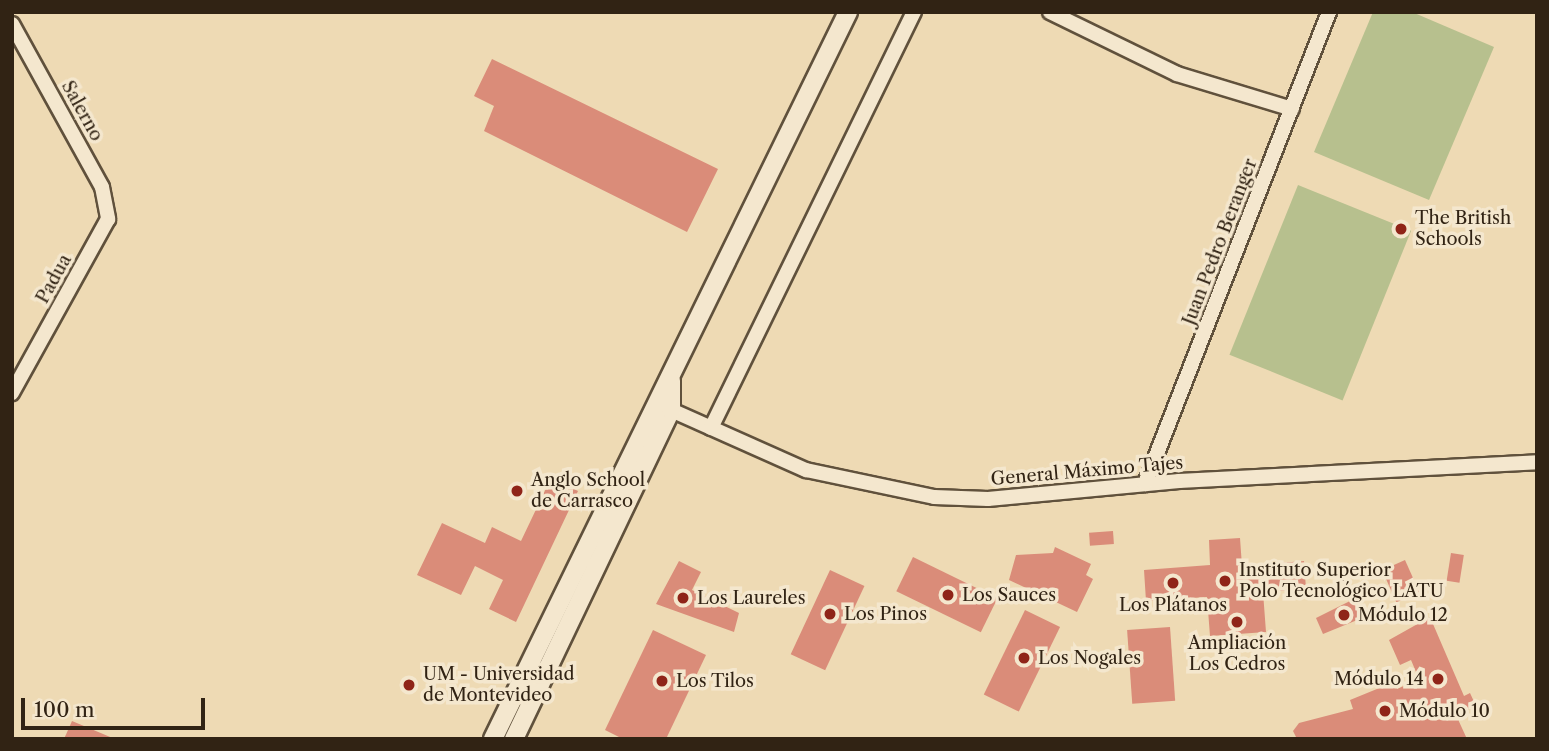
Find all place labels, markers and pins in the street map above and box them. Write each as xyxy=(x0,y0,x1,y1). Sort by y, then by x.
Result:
place label: The British Schools xyxy=(1415,208,1511,250)
marker: The British Schools xyxy=(1393,221,1409,237)
place label: Anglo School de Carrasco xyxy=(531,470,645,512)
marker: Anglo School de Carrasco xyxy=(509,483,525,499)
place label: Instituto Superior Polo Tecnológico LATU xyxy=(1239,560,1444,602)
marker: Instituto Superior Polo Tecnológico LATU xyxy=(1217,573,1233,589)
marker: Los Plátanos xyxy=(1165,575,1181,591)
place label: Los Sauces xyxy=(962,584,1056,606)
place label: Los Laureles xyxy=(697,587,806,609)
marker: Los Sauces xyxy=(940,587,956,603)
marker: Los Laureles xyxy=(675,590,691,606)
place label: Los Plátanos xyxy=(1119,594,1227,616)
place label: Los Pinos xyxy=(844,603,927,625)
place label: Módulo 12 xyxy=(1358,604,1448,626)
marker: Los Pinos xyxy=(822,606,838,622)
marker: Módulo 12 xyxy=(1336,607,1352,623)
marker: Ampliación Los Cedros xyxy=(1229,614,1245,630)
place label: Ampliación Los Cedros xyxy=(1188,633,1286,676)
place label: Los Nogales xyxy=(1038,647,1141,669)
marker: Los Nogales xyxy=(1016,650,1032,666)
place label: UM - Universidad de Montevideo xyxy=(423,664,575,706)
place label: Módulo 14 xyxy=(1334,668,1424,690)
place label: Los Tilos xyxy=(676,670,754,692)
marker: Módulo 14 xyxy=(1430,671,1446,687)
marker: Los Tilos xyxy=(654,673,670,689)
marker: UM - Universidad de Montevideo xyxy=(401,677,417,693)
place label: Módulo 10 xyxy=(1399,700,1490,722)
marker: Módulo 10 xyxy=(1377,703,1393,719)

